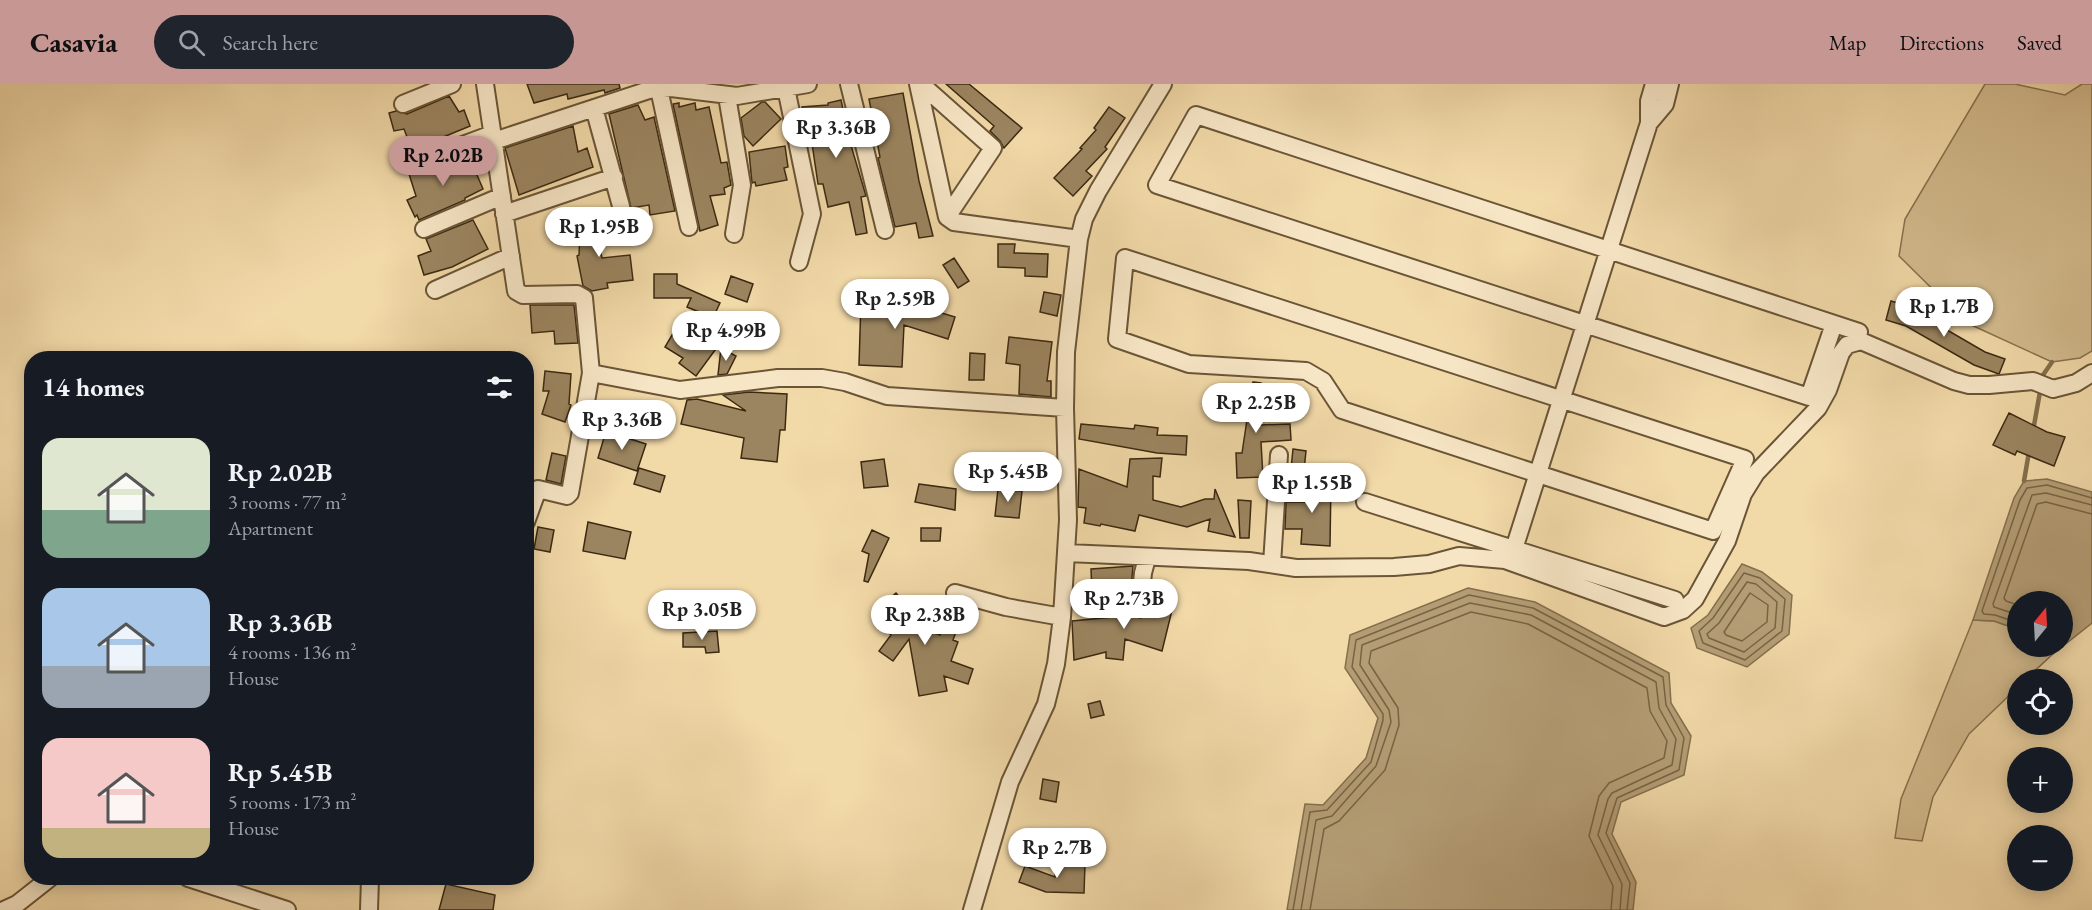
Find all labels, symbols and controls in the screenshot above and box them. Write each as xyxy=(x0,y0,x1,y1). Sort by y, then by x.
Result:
search box xyxy=(154,15,574,69)
text: Casavia xyxy=(30,24,118,60)
icon: search xyxy=(175,26,208,59)
text: Search here xyxy=(223,28,318,57)
text: Map xyxy=(1829,29,1866,56)
text: Directions xyxy=(1899,29,1984,56)
text: Saved xyxy=(2017,29,2062,56)
pin: Rp 3.36B xyxy=(774,108,898,159)
text: Rp 3.36B xyxy=(796,114,876,140)
pin: Rp 2.02B xyxy=(381,136,505,187)
text: Rp 2.02B xyxy=(403,142,483,168)
pin: Rp 1.95B xyxy=(537,207,661,258)
text: Rp 1.95B xyxy=(559,213,639,239)
pin: Rp 2.59B xyxy=(833,279,957,330)
text: Rp 2.59B xyxy=(855,285,935,311)
pin: Rp 1.7B xyxy=(1889,287,1999,338)
text: Rp 1.7B xyxy=(1909,293,1979,319)
pin: Rp 4.99B xyxy=(664,311,788,362)
text: Rp 4.99B xyxy=(686,317,766,343)
text: 14 homes xyxy=(42,370,144,404)
icon: filters xyxy=(483,371,516,404)
pin: Rp 2.25B xyxy=(1194,383,1318,434)
text: Rp 2.25B xyxy=(1216,389,1296,415)
pin: Rp 3.36B xyxy=(560,400,684,451)
text: Rp 3.36B xyxy=(582,406,662,432)
pin: Rp 5.45B xyxy=(946,452,1070,503)
text: Rp 2.02B xyxy=(228,455,332,489)
text: Rp 5.45B xyxy=(968,458,1048,484)
icon: home xyxy=(90,462,162,534)
pin: Rp 1.55B xyxy=(1250,463,1374,514)
text: Rp 1.55B xyxy=(1272,469,1352,495)
text: 3 rooms · 77 m² xyxy=(228,489,347,515)
text: Apartment xyxy=(228,515,313,541)
pin: Rp 2.73B xyxy=(1062,579,1186,630)
text: Rp 2.73B xyxy=(1084,585,1164,611)
pin: Rp 3.05B xyxy=(640,590,764,641)
north arrow xyxy=(2007,591,2073,657)
map controls xyxy=(2007,591,2073,891)
pin: Rp 2.38B xyxy=(863,595,987,646)
text: Rp 3.05B xyxy=(662,596,742,622)
text: Rp 2.38B xyxy=(885,601,965,627)
text: Rp 3.36B xyxy=(228,605,332,639)
icon: home xyxy=(90,612,162,684)
text: 4 rooms · 136 m² xyxy=(228,639,356,665)
text: House xyxy=(228,665,279,691)
button: locate xyxy=(2007,669,2073,735)
button: + xyxy=(2007,747,2073,813)
text: Rp 5.45B xyxy=(228,755,332,789)
icon: home xyxy=(90,762,162,834)
text: 5 rooms · 173 m² xyxy=(228,789,356,815)
text: House xyxy=(228,815,279,841)
button: − xyxy=(2007,825,2073,891)
pin: Rp 2.7B xyxy=(1002,828,1112,879)
text: Rp 2.7B xyxy=(1022,834,1092,860)

